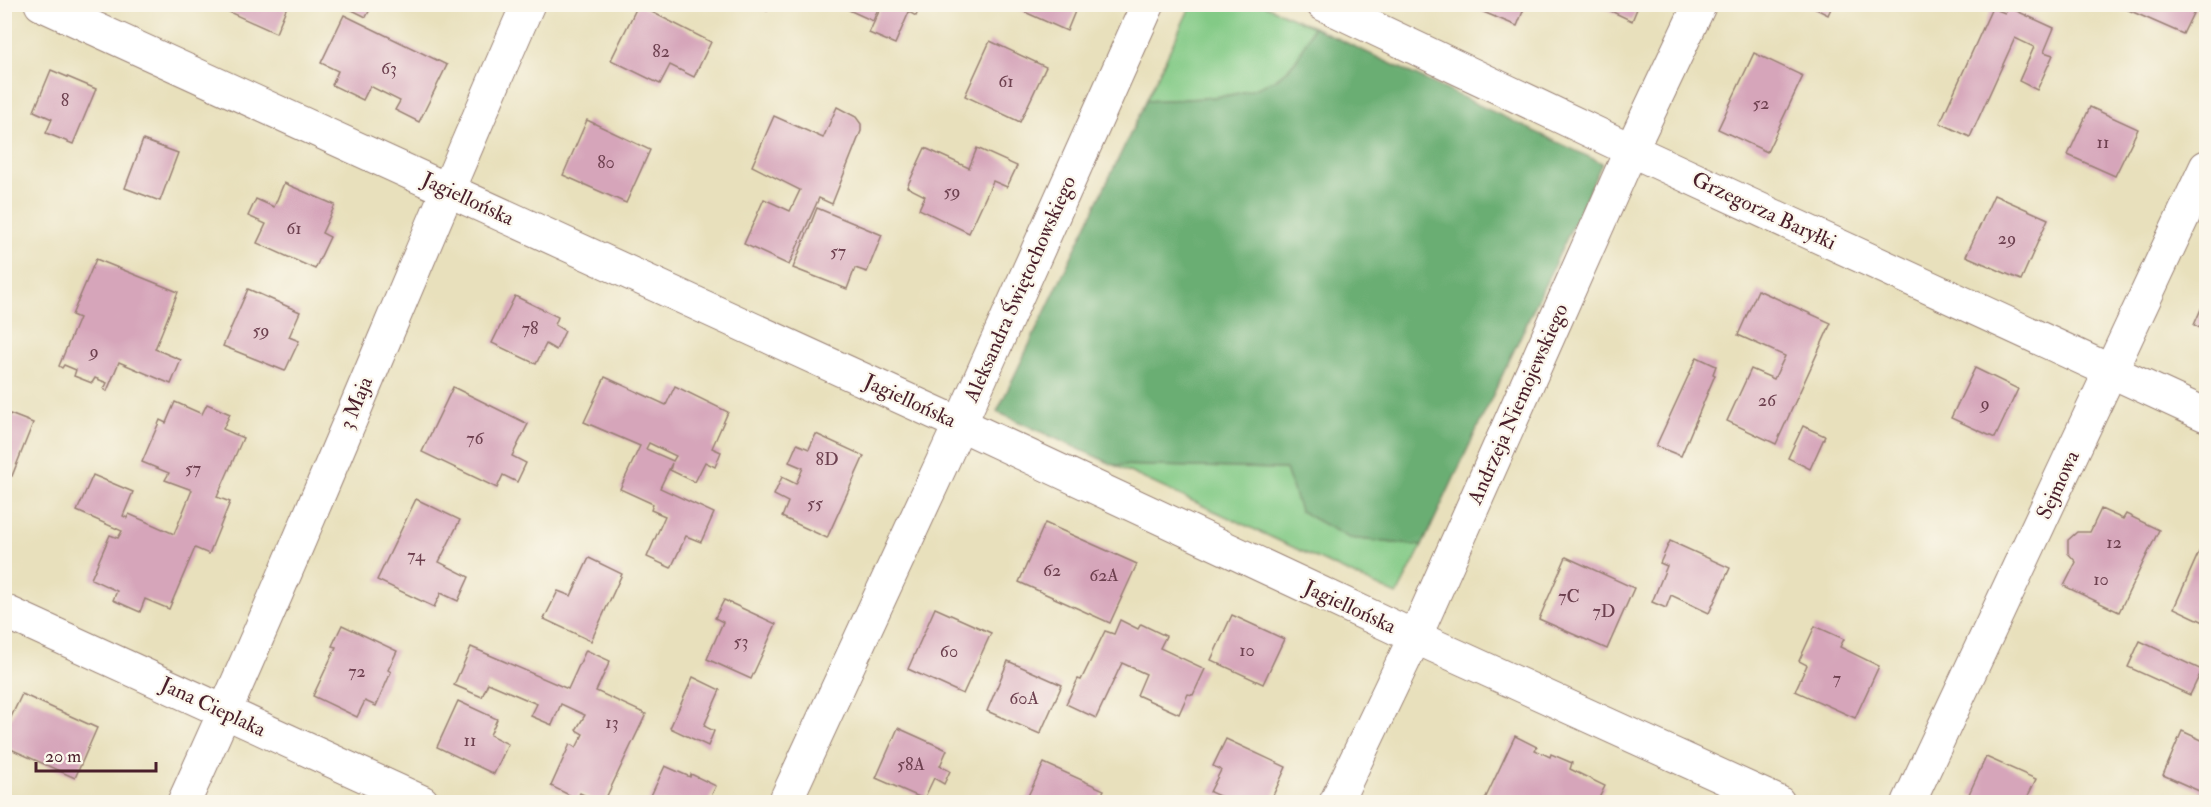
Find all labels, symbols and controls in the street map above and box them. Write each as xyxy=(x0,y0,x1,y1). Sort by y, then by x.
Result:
house number: 82 xyxy=(652,40,670,63)
house number: 63 xyxy=(381,57,397,80)
house number: 61 xyxy=(998,70,1014,93)
house number: 8 xyxy=(61,89,69,112)
house number: 52 xyxy=(1753,92,1769,115)
house number: 11 xyxy=(2097,131,2109,154)
house number: 80 xyxy=(597,151,615,174)
street label: Jagiellońska xyxy=(417,166,519,232)
street label: Grzegorza Baryłki xyxy=(1687,166,1841,256)
street label: Aleksandra Świętochowskiego xyxy=(957,172,1082,407)
house number: 59 xyxy=(943,180,961,203)
house number: 61 xyxy=(286,217,302,240)
house number: 29 xyxy=(1998,227,2016,250)
house number: 57 xyxy=(830,240,846,263)
street label: Andrzeja Niemojewskiego xyxy=(1461,299,1574,510)
house number: 78 xyxy=(522,317,538,340)
house number: 59 xyxy=(252,319,270,342)
house number: 9 xyxy=(87,340,99,363)
street label: Jagiellońska xyxy=(859,368,961,434)
street label: 3 Maja xyxy=(333,372,379,434)
house number: 26 xyxy=(1758,389,1777,412)
house number: 9 xyxy=(1978,392,1990,415)
house number: 76 xyxy=(466,427,485,450)
street label: Sejmowa xyxy=(2030,446,2086,524)
house number: 8D xyxy=(815,448,839,471)
house number: 57 xyxy=(185,457,201,480)
house number: 55 xyxy=(807,492,823,515)
house number: 12 xyxy=(2106,531,2122,554)
house number: 74 xyxy=(407,544,426,567)
house number: 62 xyxy=(1043,559,1061,582)
house number: 62A xyxy=(1089,564,1119,587)
house number: 10 xyxy=(2093,568,2109,591)
street label: Jagiellońska xyxy=(1299,574,1401,640)
house number: 7C xyxy=(1558,585,1580,608)
house number: 7D xyxy=(1593,600,1615,623)
house number: 53 xyxy=(734,630,748,653)
house number: 10 xyxy=(1239,639,1255,662)
house number: 60 xyxy=(940,640,958,663)
house number: 72 xyxy=(348,660,366,683)
house number: 7 xyxy=(1833,667,1841,690)
street label: Jana Cieplaka xyxy=(155,670,270,743)
house number: 60A xyxy=(1009,687,1039,710)
house number: 13 xyxy=(605,711,619,734)
house number: 11 xyxy=(464,729,476,752)
scale bar xyxy=(36,735,156,773)
text: 20 m xyxy=(45,745,81,768)
house number: 58A xyxy=(897,753,925,776)

